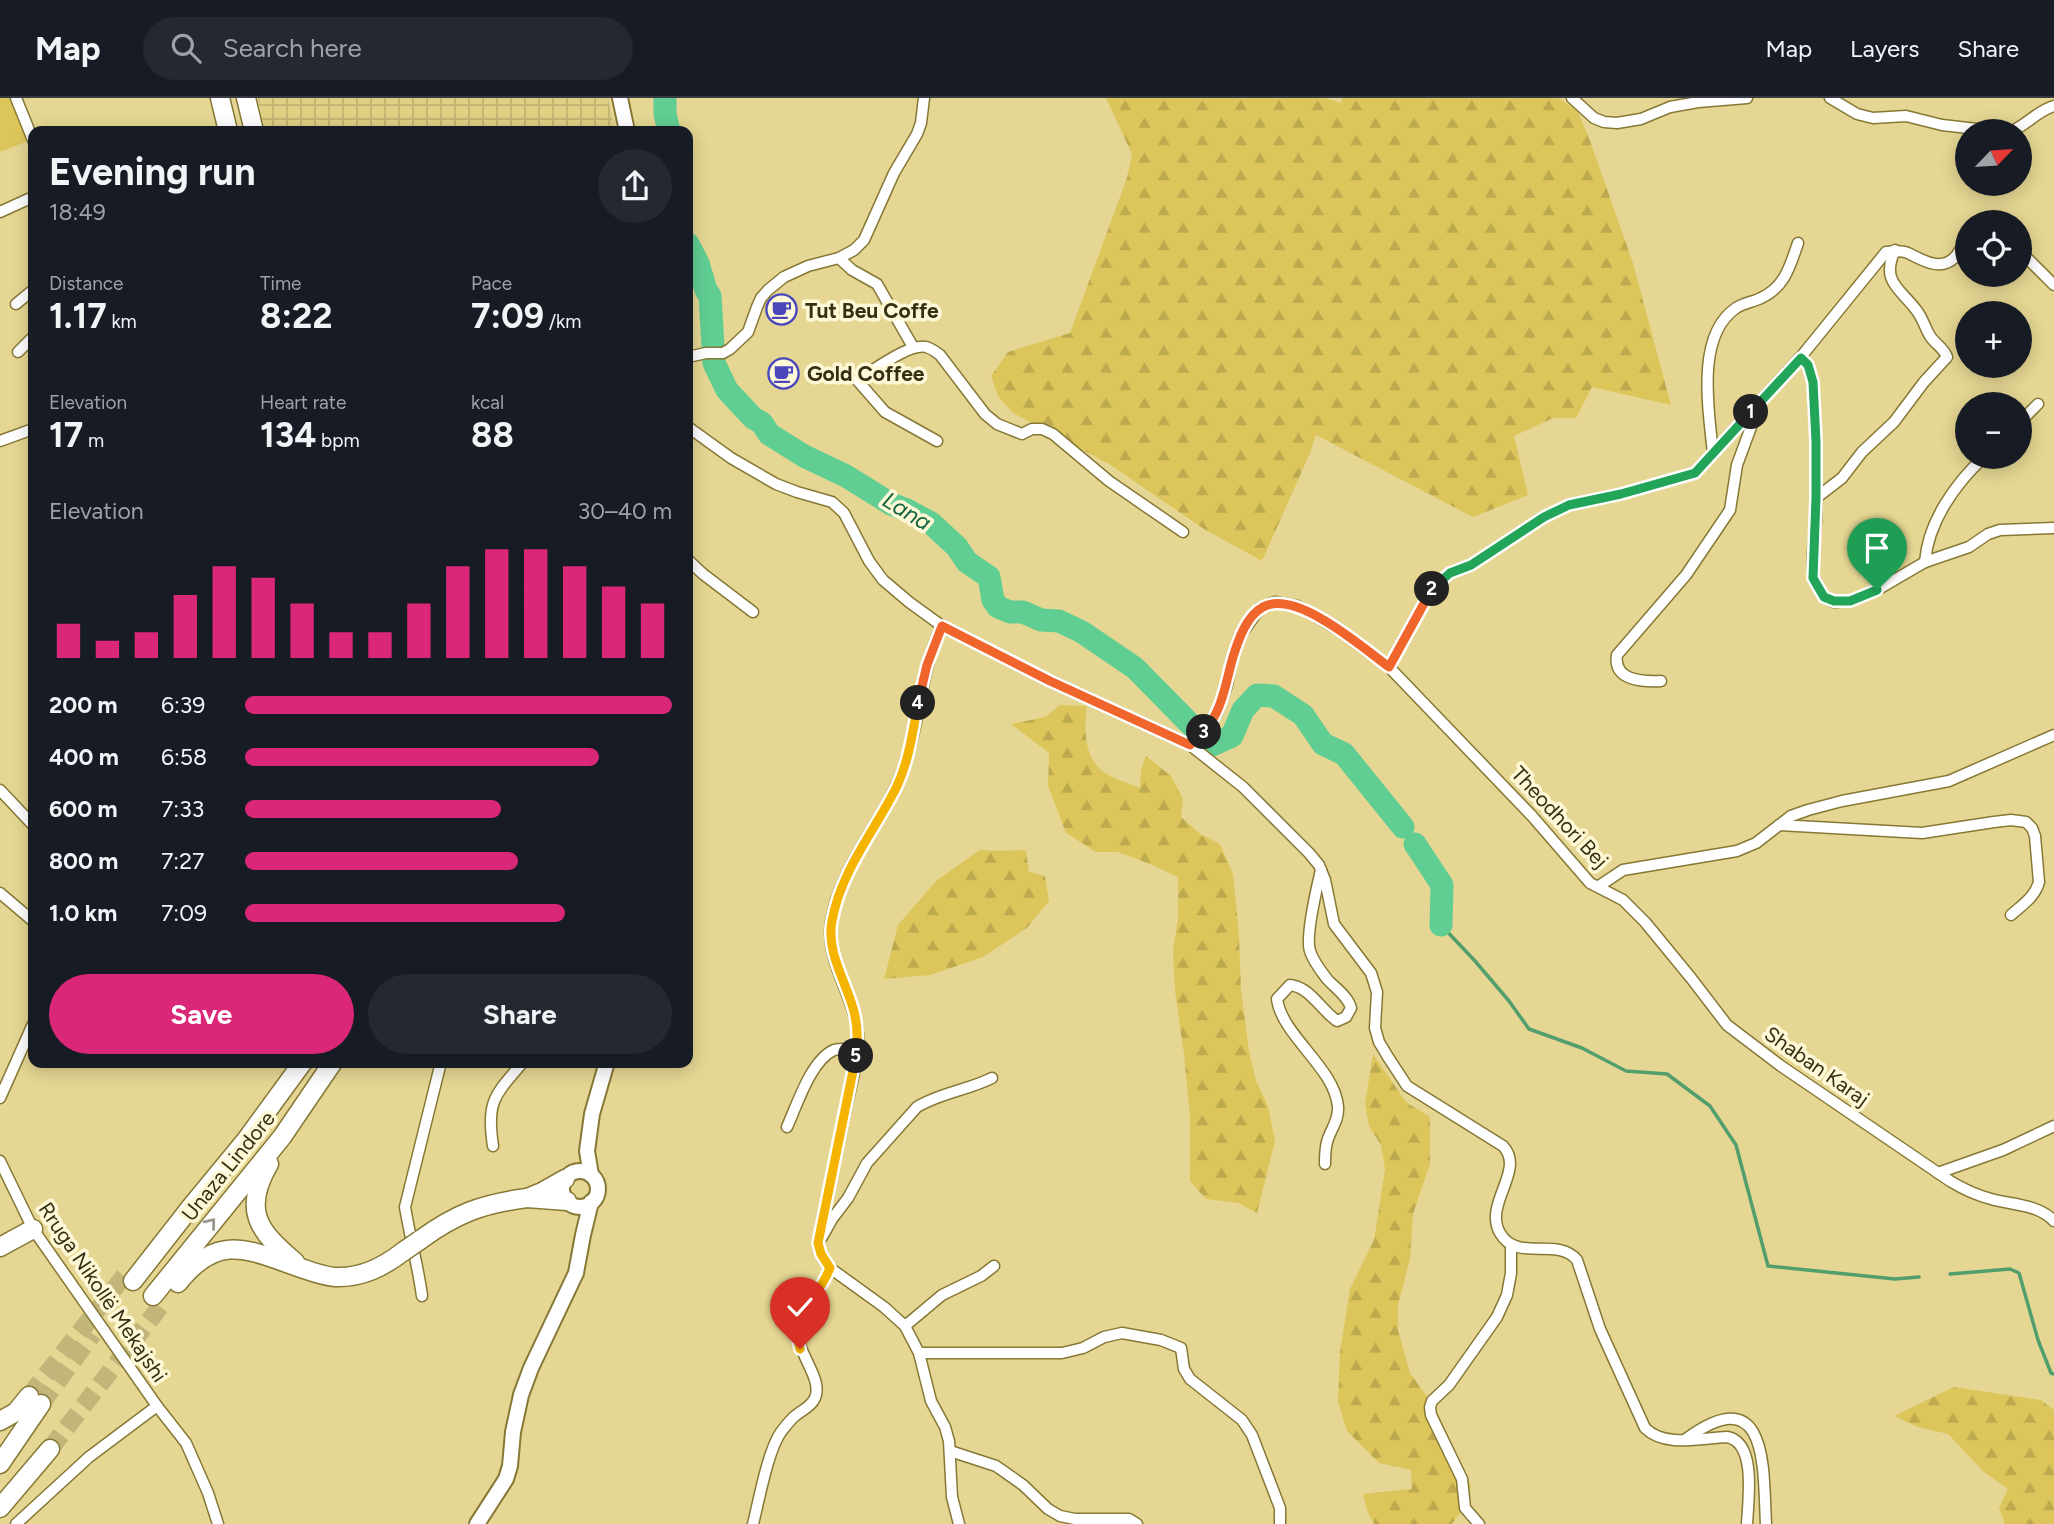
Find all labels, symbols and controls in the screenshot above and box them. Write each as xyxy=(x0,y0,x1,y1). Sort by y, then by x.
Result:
search box xyxy=(143,17,633,80)
text: Map xyxy=(35,29,101,68)
icon: search xyxy=(167,29,205,67)
text: Search here xyxy=(223,32,362,64)
text: Map xyxy=(1765,34,1812,63)
text: Layers xyxy=(1850,34,1919,63)
text: Share xyxy=(1957,34,2019,63)
north arrow xyxy=(1955,119,2032,196)
map controls xyxy=(1955,119,2032,469)
text: Evening run xyxy=(49,149,256,195)
button: share xyxy=(598,149,672,223)
text: 18:49 xyxy=(49,198,106,226)
button: locate xyxy=(1955,210,2032,287)
text: Distance xyxy=(49,272,123,295)
text: Time xyxy=(260,272,301,295)
text: Pace xyxy=(471,272,512,295)
cafe icon: Tut Beu Coffe xyxy=(765,293,799,327)
text: 1.17 xyxy=(49,295,107,337)
text: 8:22 xyxy=(260,295,333,337)
text: 7:09 xyxy=(471,295,544,337)
place label: Tut Beu Coffe xyxy=(805,298,939,323)
button: + xyxy=(1955,301,2032,378)
text: km xyxy=(107,310,137,333)
text: /km xyxy=(544,310,581,333)
cafe icon: Gold Coffee xyxy=(767,356,801,390)
place label: Gold Coffee xyxy=(807,361,925,386)
text: Elevation xyxy=(49,391,127,414)
text: Heart rate xyxy=(260,391,346,414)
text: kcal xyxy=(471,391,504,414)
button: − xyxy=(1955,392,2032,469)
pin: 1 xyxy=(1734,394,1768,430)
text: 1 xyxy=(1746,400,1755,423)
text: 17 xyxy=(49,414,83,456)
text: 134 xyxy=(260,414,316,456)
text: 88 xyxy=(471,414,514,456)
text: m xyxy=(83,429,104,452)
text: bpm xyxy=(316,429,360,452)
water label: Lana xyxy=(878,486,936,536)
text: Elevation xyxy=(49,497,144,525)
text: 30–40 m xyxy=(578,497,672,525)
pin xyxy=(1847,518,1907,590)
icon: arrive xyxy=(1858,529,1896,567)
pin: 2 xyxy=(1414,572,1450,606)
text: 2 xyxy=(1426,577,1437,600)
pin: 4 xyxy=(900,686,936,720)
text: 200 m xyxy=(49,691,118,719)
text: 6:39 xyxy=(161,691,205,719)
text: 4 xyxy=(911,691,924,714)
pin: 3 xyxy=(1186,714,1222,750)
text: 3 xyxy=(1198,720,1209,743)
text: 400 m xyxy=(49,743,119,771)
text: 6:58 xyxy=(161,743,207,771)
street label: Theodhori Bej xyxy=(1506,761,1614,873)
text: 600 m xyxy=(49,795,118,823)
text: 7:33 xyxy=(161,795,204,823)
text: 800 m xyxy=(49,847,118,875)
text: 7:27 xyxy=(161,847,204,875)
text: 1.0 km xyxy=(49,899,117,927)
text: 7:09 xyxy=(161,899,207,927)
button: Save xyxy=(49,974,354,1054)
button: Share xyxy=(368,974,672,1054)
street label: Shaban Karaj xyxy=(1760,1021,1874,1111)
pin: 5 xyxy=(838,1038,874,1074)
text: 5 xyxy=(850,1044,861,1067)
street label: Unaza Lindore xyxy=(176,1106,280,1226)
street label: Rruga Nikollë Mekajshi xyxy=(34,1197,172,1387)
one-way arrow xyxy=(203,1219,215,1232)
pin xyxy=(770,1277,830,1349)
icon: check xyxy=(781,1288,819,1326)

